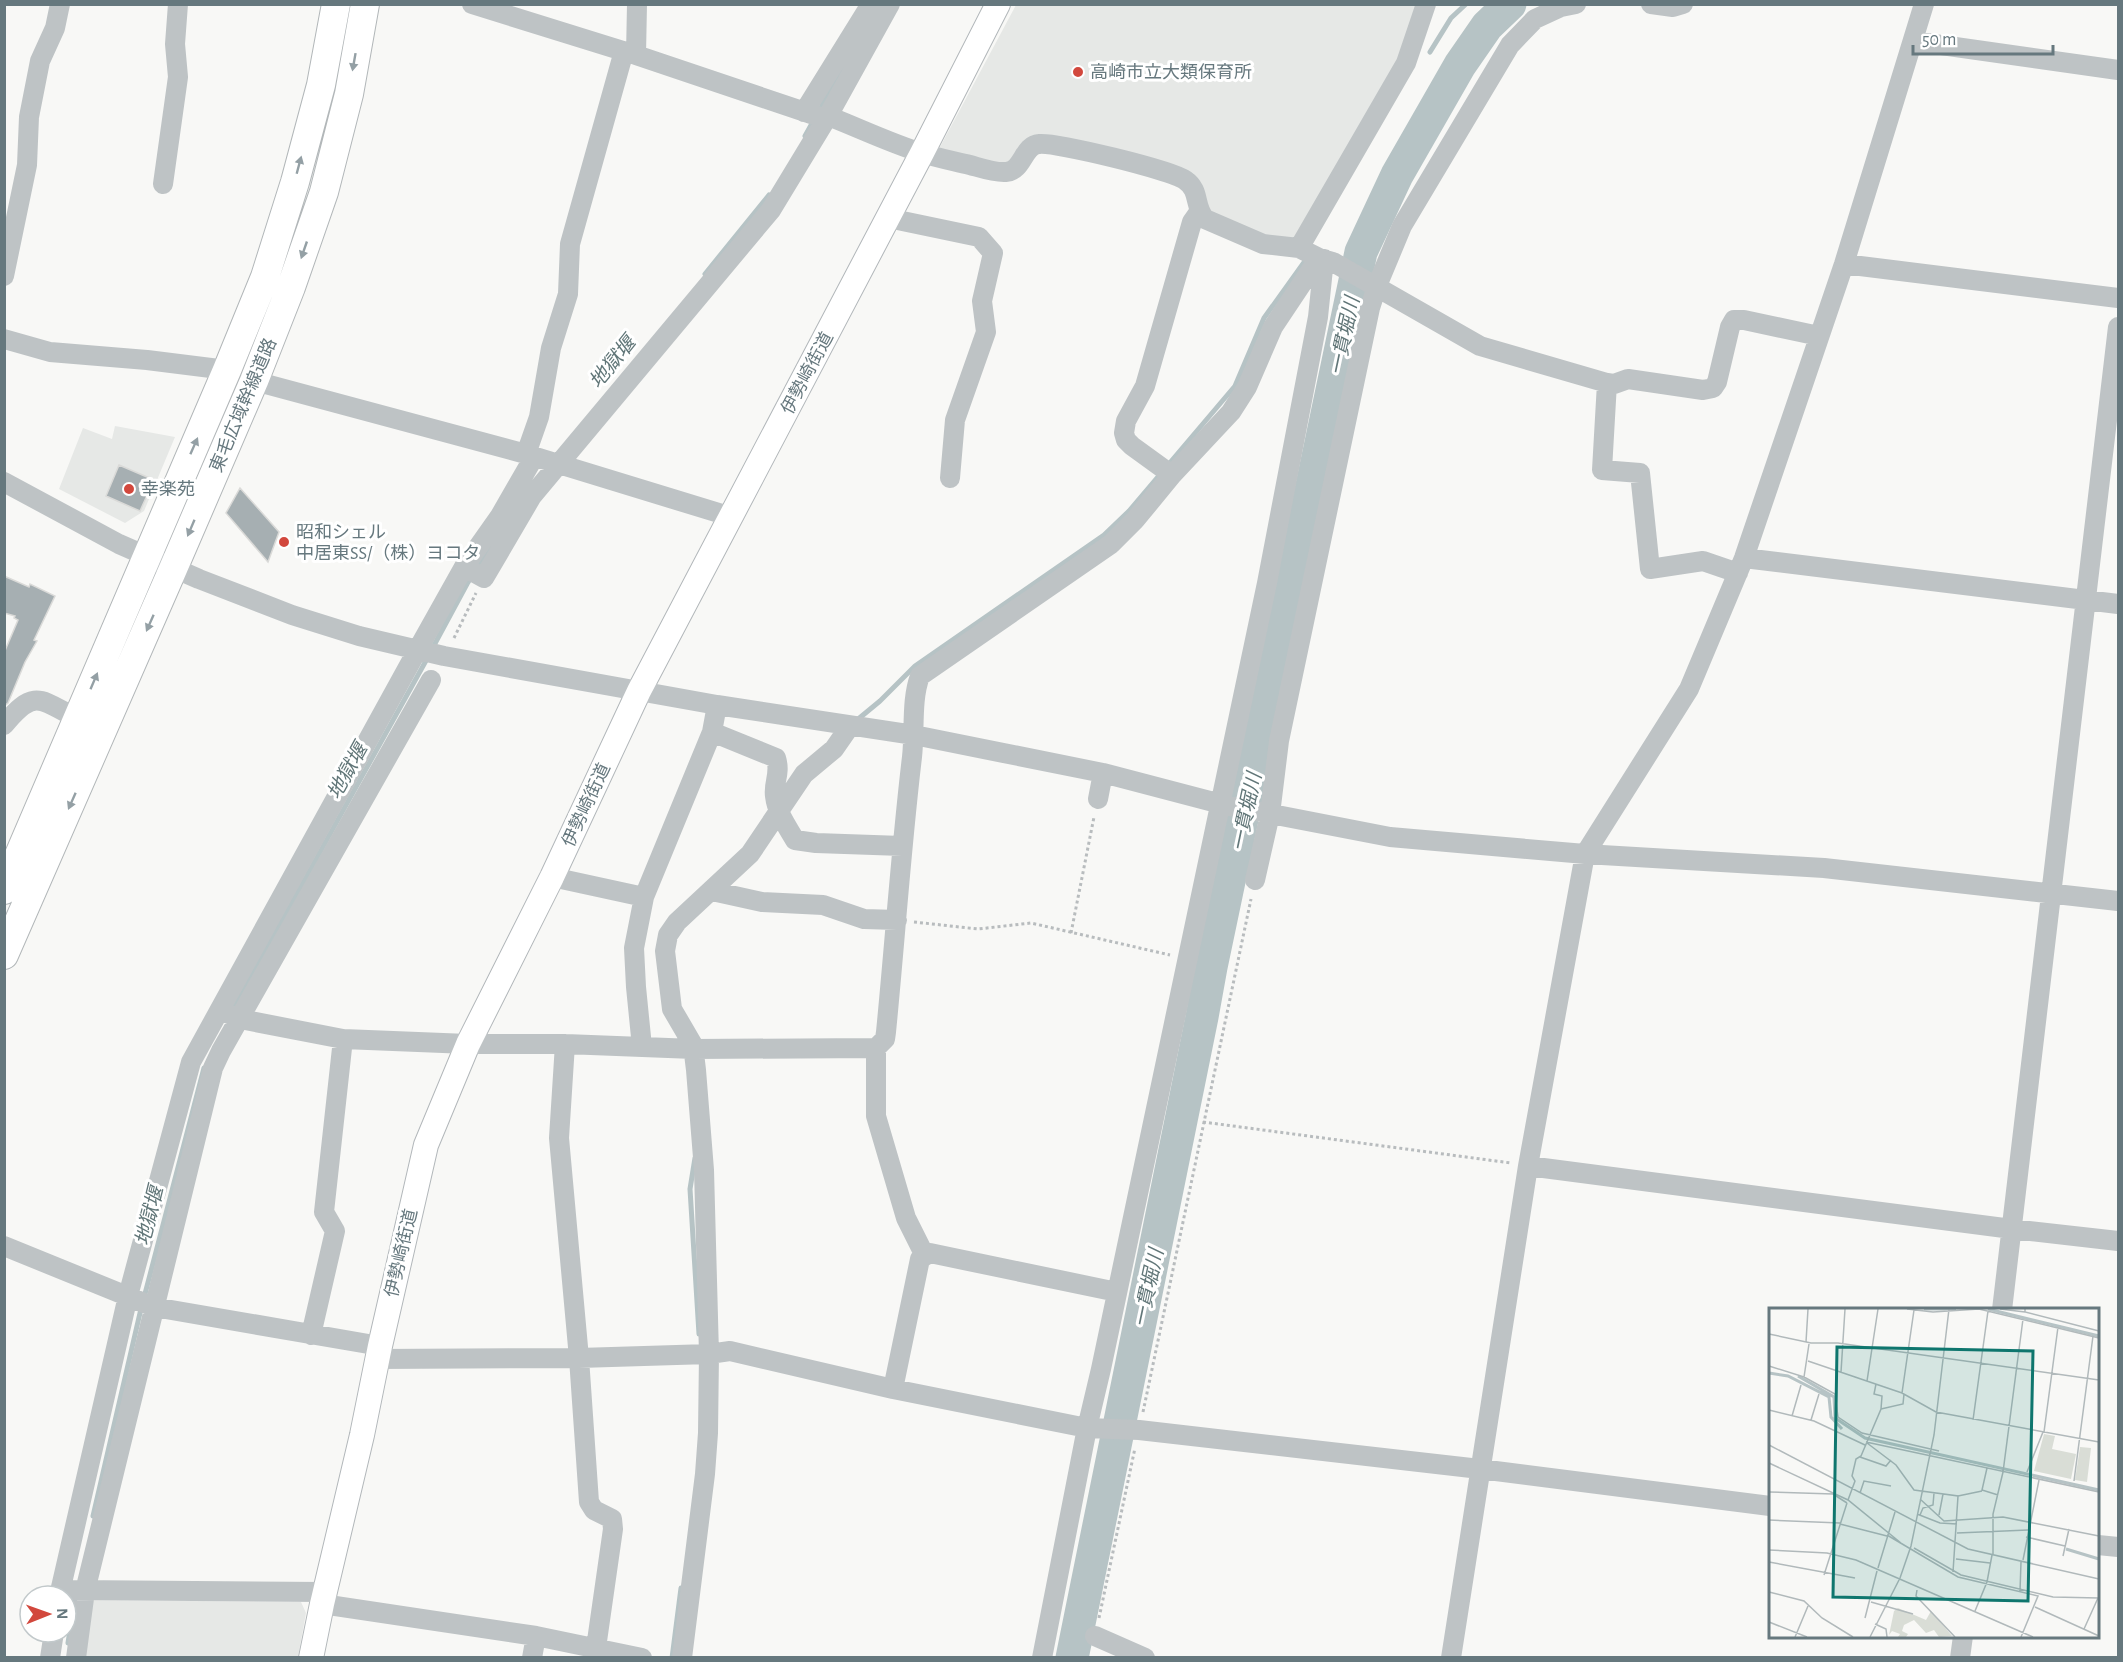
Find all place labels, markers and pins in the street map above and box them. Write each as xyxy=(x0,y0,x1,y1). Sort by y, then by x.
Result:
place label: 高崎市立大類保育所 xyxy=(1090,63,1252,82)
marker: 高崎市立大類保育所 xyxy=(1071,65,1085,79)
place label: 幸楽苑 xyxy=(141,480,195,499)
marker: 幸楽苑 xyxy=(122,482,136,496)
place label: 昭和シェル 中居東SS/（株）ヨコタ xyxy=(296,522,480,563)
marker: 昭和シェル 中居東SS/（株）ヨコタ xyxy=(277,535,291,549)

